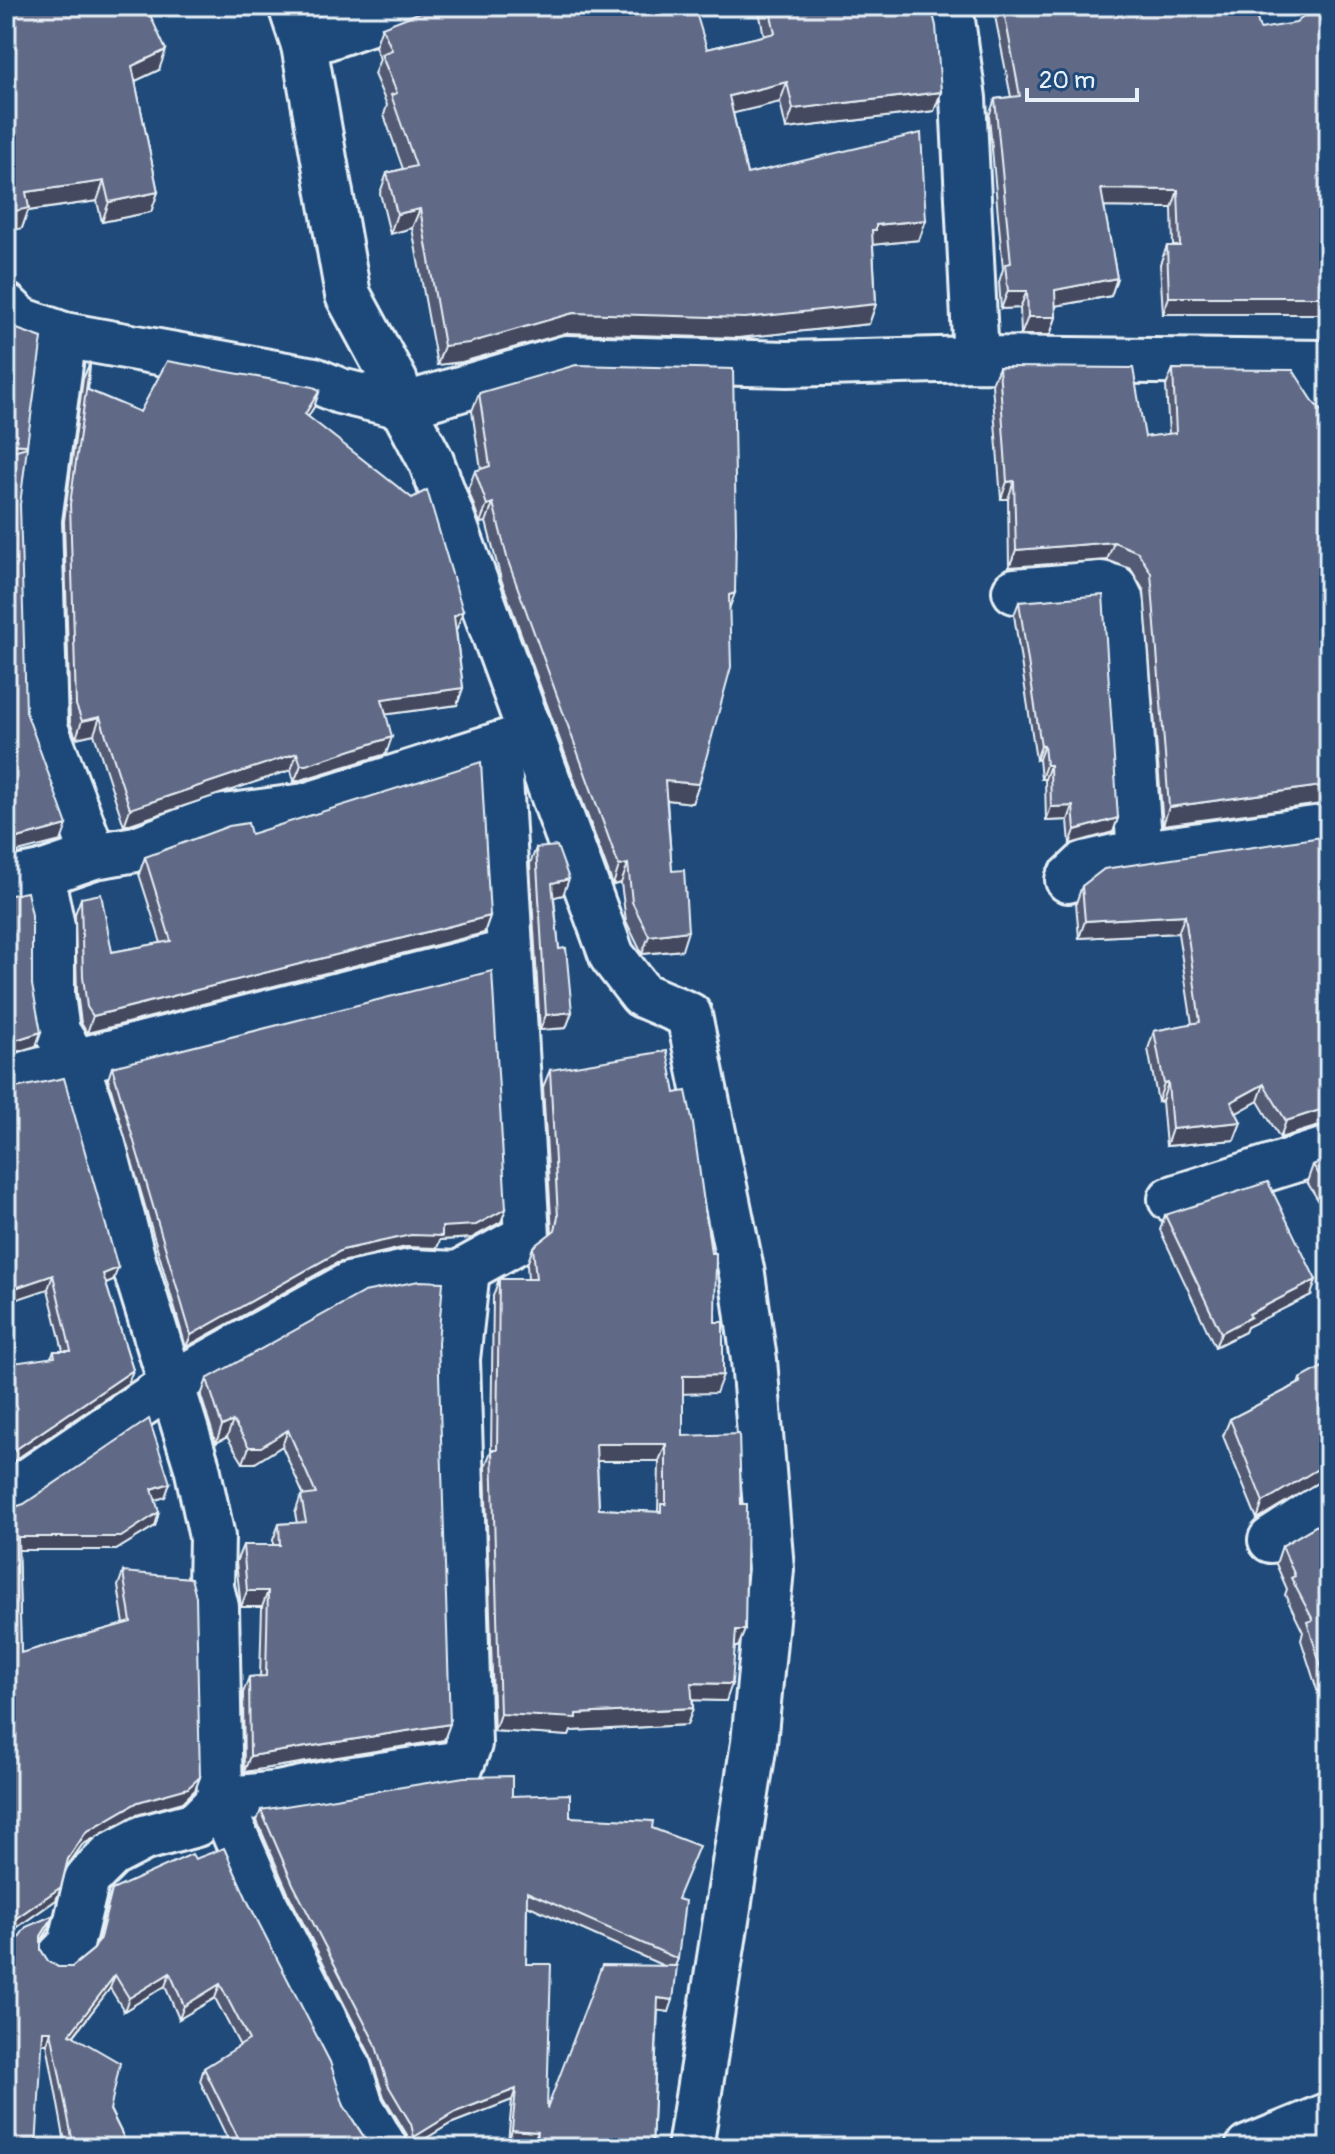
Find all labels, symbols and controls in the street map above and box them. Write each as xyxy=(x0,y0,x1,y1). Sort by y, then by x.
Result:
scale bar xyxy=(1027,52,1137,102)
text: 20 m xyxy=(1039,66,1095,95)

